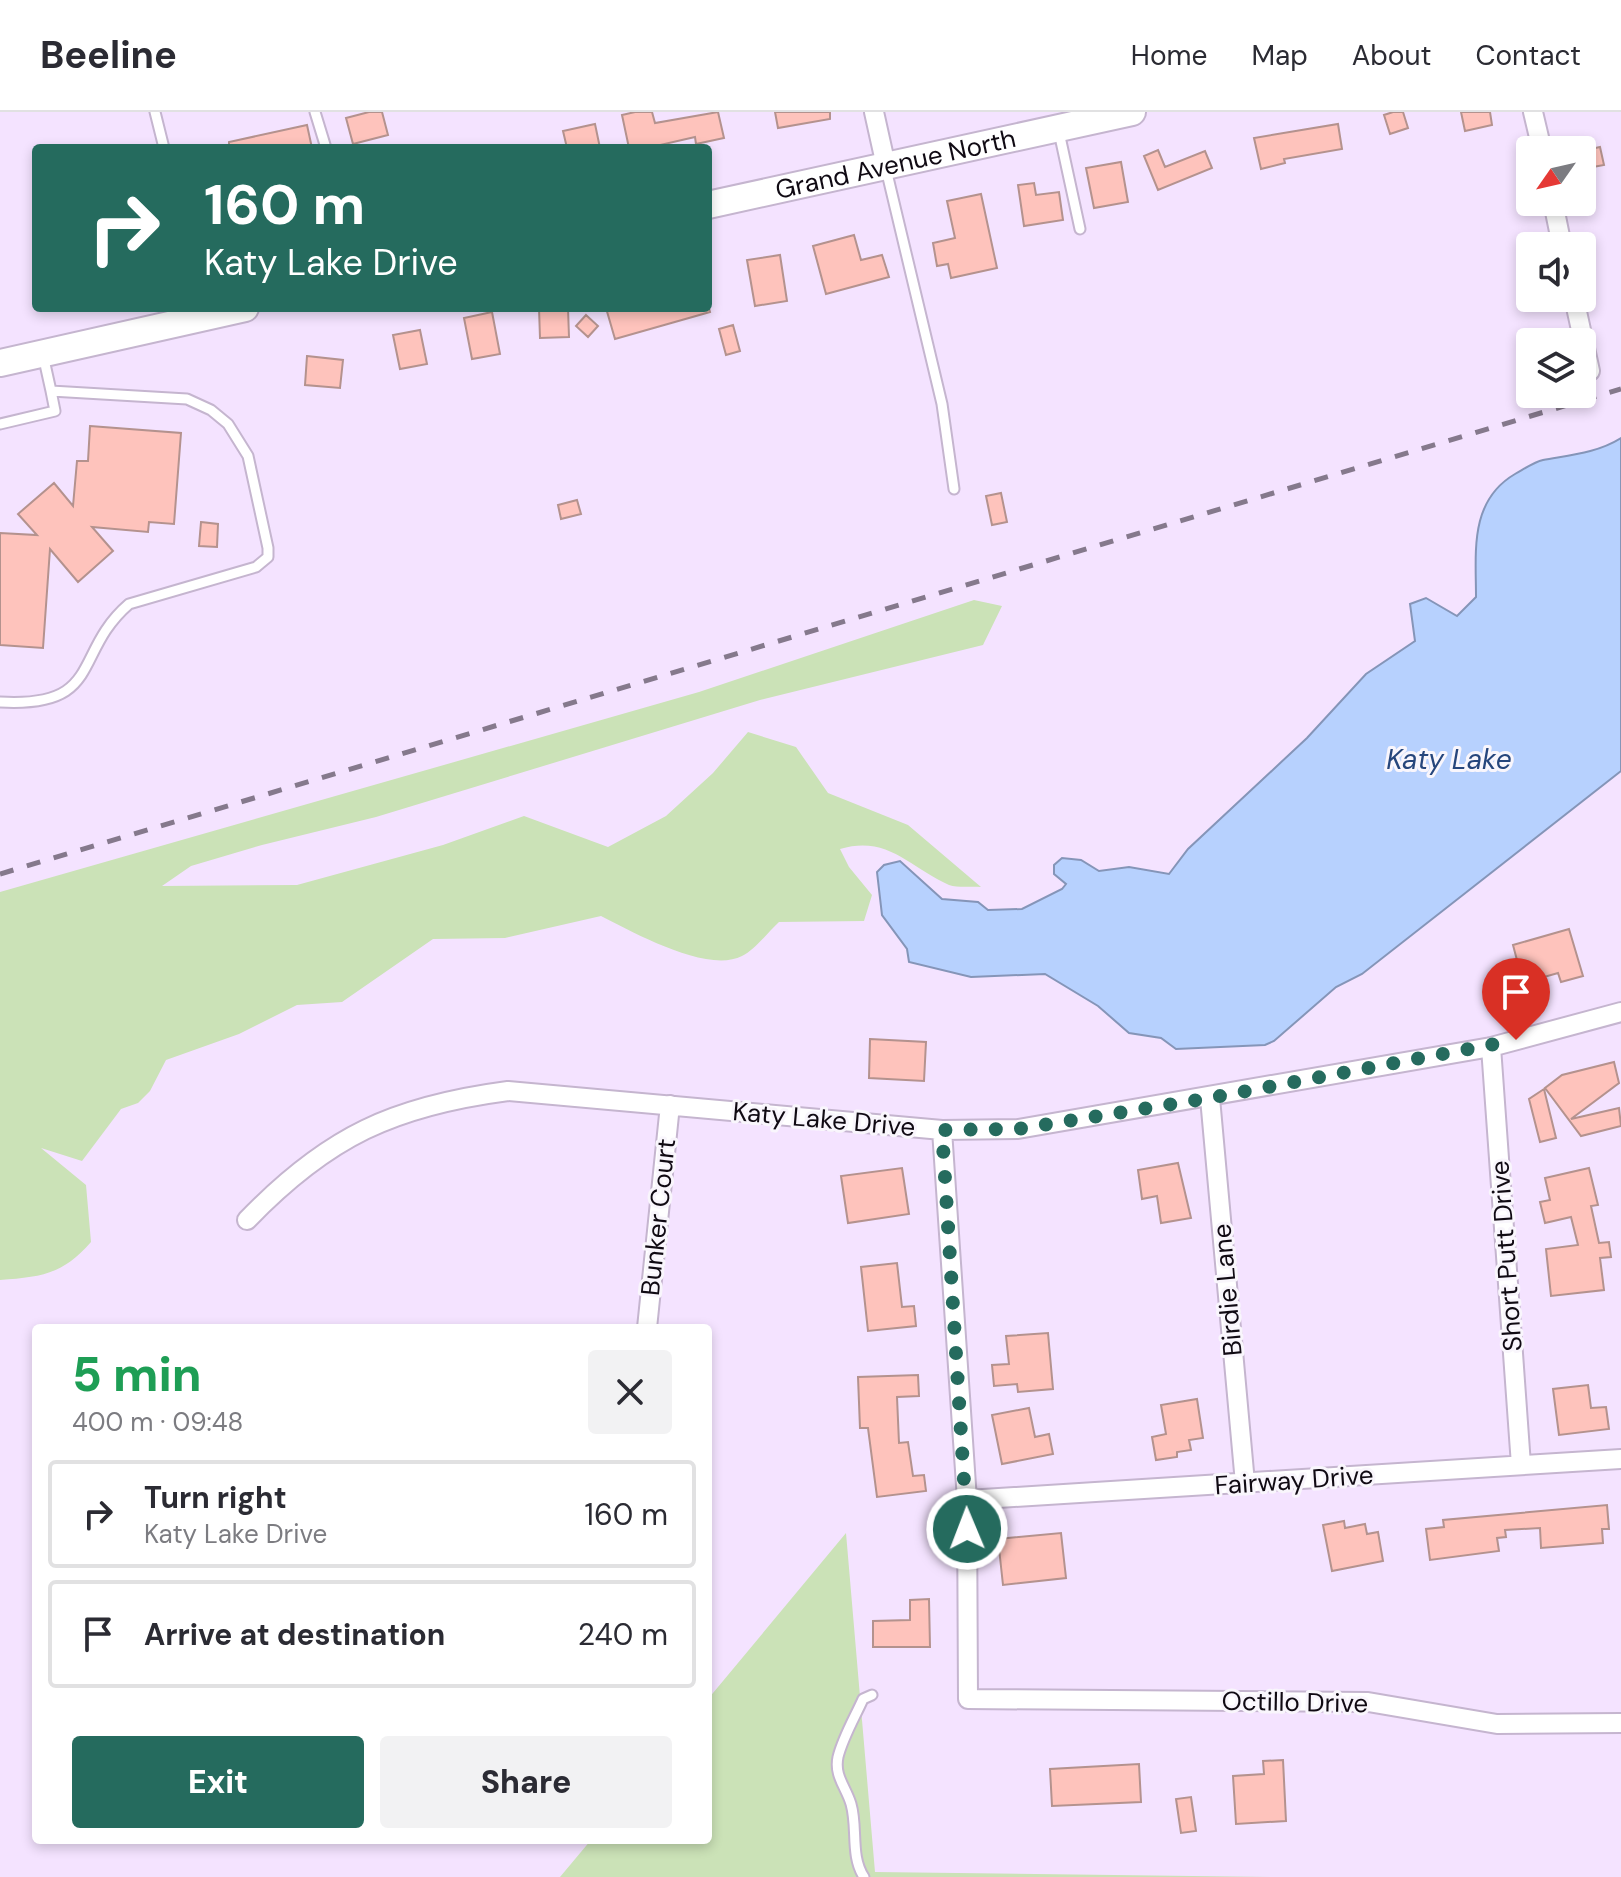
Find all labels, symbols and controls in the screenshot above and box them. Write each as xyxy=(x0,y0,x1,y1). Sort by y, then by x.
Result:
text: Beeline xyxy=(40,30,177,80)
text: Home xyxy=(1131,37,1207,74)
text: Map xyxy=(1251,37,1308,74)
text: About xyxy=(1352,37,1431,74)
text: Contact xyxy=(1475,37,1581,74)
street label: Grand Avenue North xyxy=(772,121,1019,207)
north arrow xyxy=(1516,136,1596,216)
map controls xyxy=(1516,136,1596,408)
text: 160 m xyxy=(204,168,365,241)
icon: right xyxy=(72,176,176,280)
button: sound xyxy=(1516,232,1596,312)
text: Katy Lake Drive xyxy=(204,239,458,286)
button: layers xyxy=(1516,328,1596,408)
water label: Katy Lake xyxy=(1386,741,1512,778)
pin xyxy=(1482,958,1550,1040)
icon: arrive xyxy=(1494,970,1538,1014)
street label: Katy Lake Drive xyxy=(731,1094,917,1144)
street label: Bunker Court xyxy=(633,1137,683,1297)
street label: Short Putt Drive xyxy=(1482,1160,1530,1352)
street label: Birdie Lane xyxy=(1204,1222,1250,1358)
text: 5 min xyxy=(72,1343,202,1406)
button: close xyxy=(588,1350,672,1434)
text: 400 m · 09:48 xyxy=(72,1405,243,1439)
street label: Fairway Drive xyxy=(1213,1457,1375,1503)
text: Turn right xyxy=(144,1478,287,1517)
position arrow xyxy=(925,1487,1009,1571)
icon: right xyxy=(76,1492,120,1536)
text: 160 m xyxy=(585,1495,668,1534)
text: Katy Lake Drive xyxy=(144,1517,327,1551)
icon: arrive xyxy=(76,1612,120,1656)
text: Arrive at destination xyxy=(144,1615,445,1654)
text: 240 m xyxy=(578,1615,668,1654)
street label: Octillo Drive xyxy=(1221,1684,1369,1720)
button: Exit xyxy=(72,1736,364,1828)
button: Share xyxy=(380,1736,672,1828)

